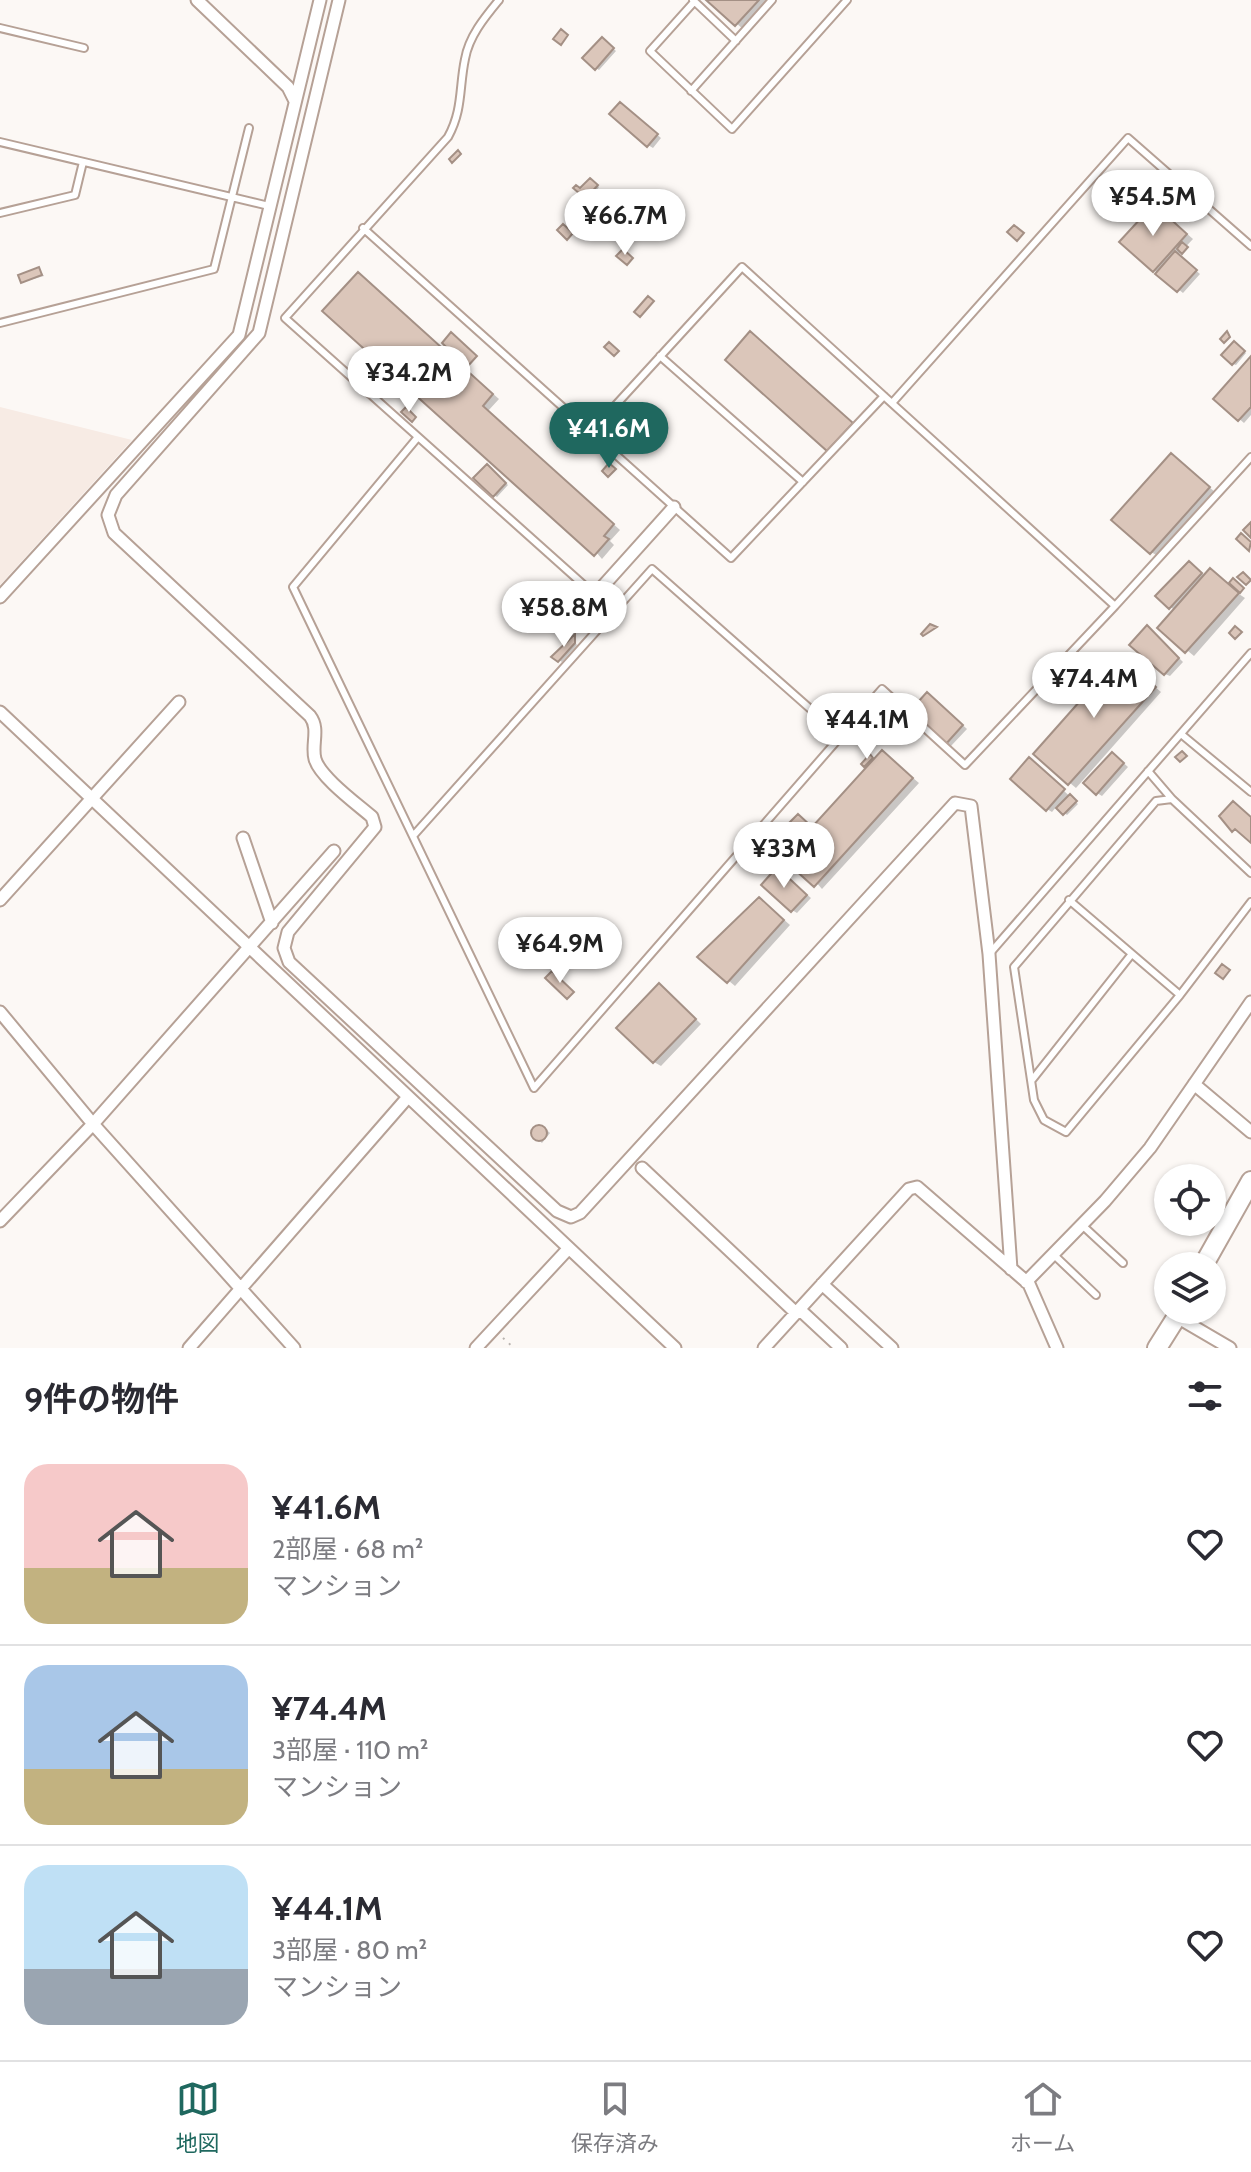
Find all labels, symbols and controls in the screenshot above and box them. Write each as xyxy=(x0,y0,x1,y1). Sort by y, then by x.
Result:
pin: ¥54.5M xyxy=(1088,170,1218,238)
text: ¥54.5M xyxy=(1109,180,1197,212)
pin: ¥66.7M xyxy=(560,189,690,257)
text: ¥66.7M xyxy=(582,199,668,231)
pin: ¥34.2M xyxy=(344,346,474,414)
text: ¥34.2M xyxy=(365,356,453,388)
pin: ¥41.6M xyxy=(544,402,674,470)
text: ¥41.6M xyxy=(567,412,651,444)
pin: ¥58.8M xyxy=(499,581,629,649)
text: ¥58.8M xyxy=(520,591,608,623)
pin: ¥74.4M xyxy=(1029,652,1159,720)
text: ¥74.4M xyxy=(1050,662,1138,694)
pin: ¥44.1M xyxy=(802,693,932,761)
text: ¥44.1M xyxy=(825,703,909,735)
pin: ¥33M xyxy=(737,822,831,890)
text: ¥33M xyxy=(751,832,817,864)
pin: ¥64.9M xyxy=(495,917,625,985)
text: ¥64.9M xyxy=(516,927,604,959)
map controls xyxy=(1154,1164,1226,1324)
button: locate xyxy=(1154,1164,1226,1236)
button: layers xyxy=(1154,1252,1226,1324)
icon: filters xyxy=(1183,1374,1227,1418)
text: 9件の物件 xyxy=(24,1378,179,1420)
text: ¥41.6M xyxy=(272,1486,381,1528)
icon: home xyxy=(88,1496,184,1592)
icon: heart xyxy=(1183,1522,1227,1566)
text: 2部屋 · 68 m² xyxy=(272,1533,423,1565)
text: マンション xyxy=(272,1570,402,1602)
text: ¥74.4M xyxy=(272,1687,387,1729)
icon: home xyxy=(88,1697,184,1793)
icon: heart xyxy=(1183,1723,1227,1767)
text: 3部屋 · 110 m² xyxy=(272,1734,428,1766)
text: マンション xyxy=(272,1771,402,1803)
text: ¥44.1M xyxy=(272,1887,383,1929)
icon: home xyxy=(88,1897,184,1993)
icon: heart xyxy=(1183,1923,1227,1967)
text: 3部屋 · 80 m² xyxy=(272,1934,427,1966)
text: マンション xyxy=(272,1971,402,2003)
tab: 地図 xyxy=(176,2077,220,2157)
tab: 保存済み xyxy=(571,2077,659,2157)
tab: ホーム xyxy=(1010,2077,1075,2157)

